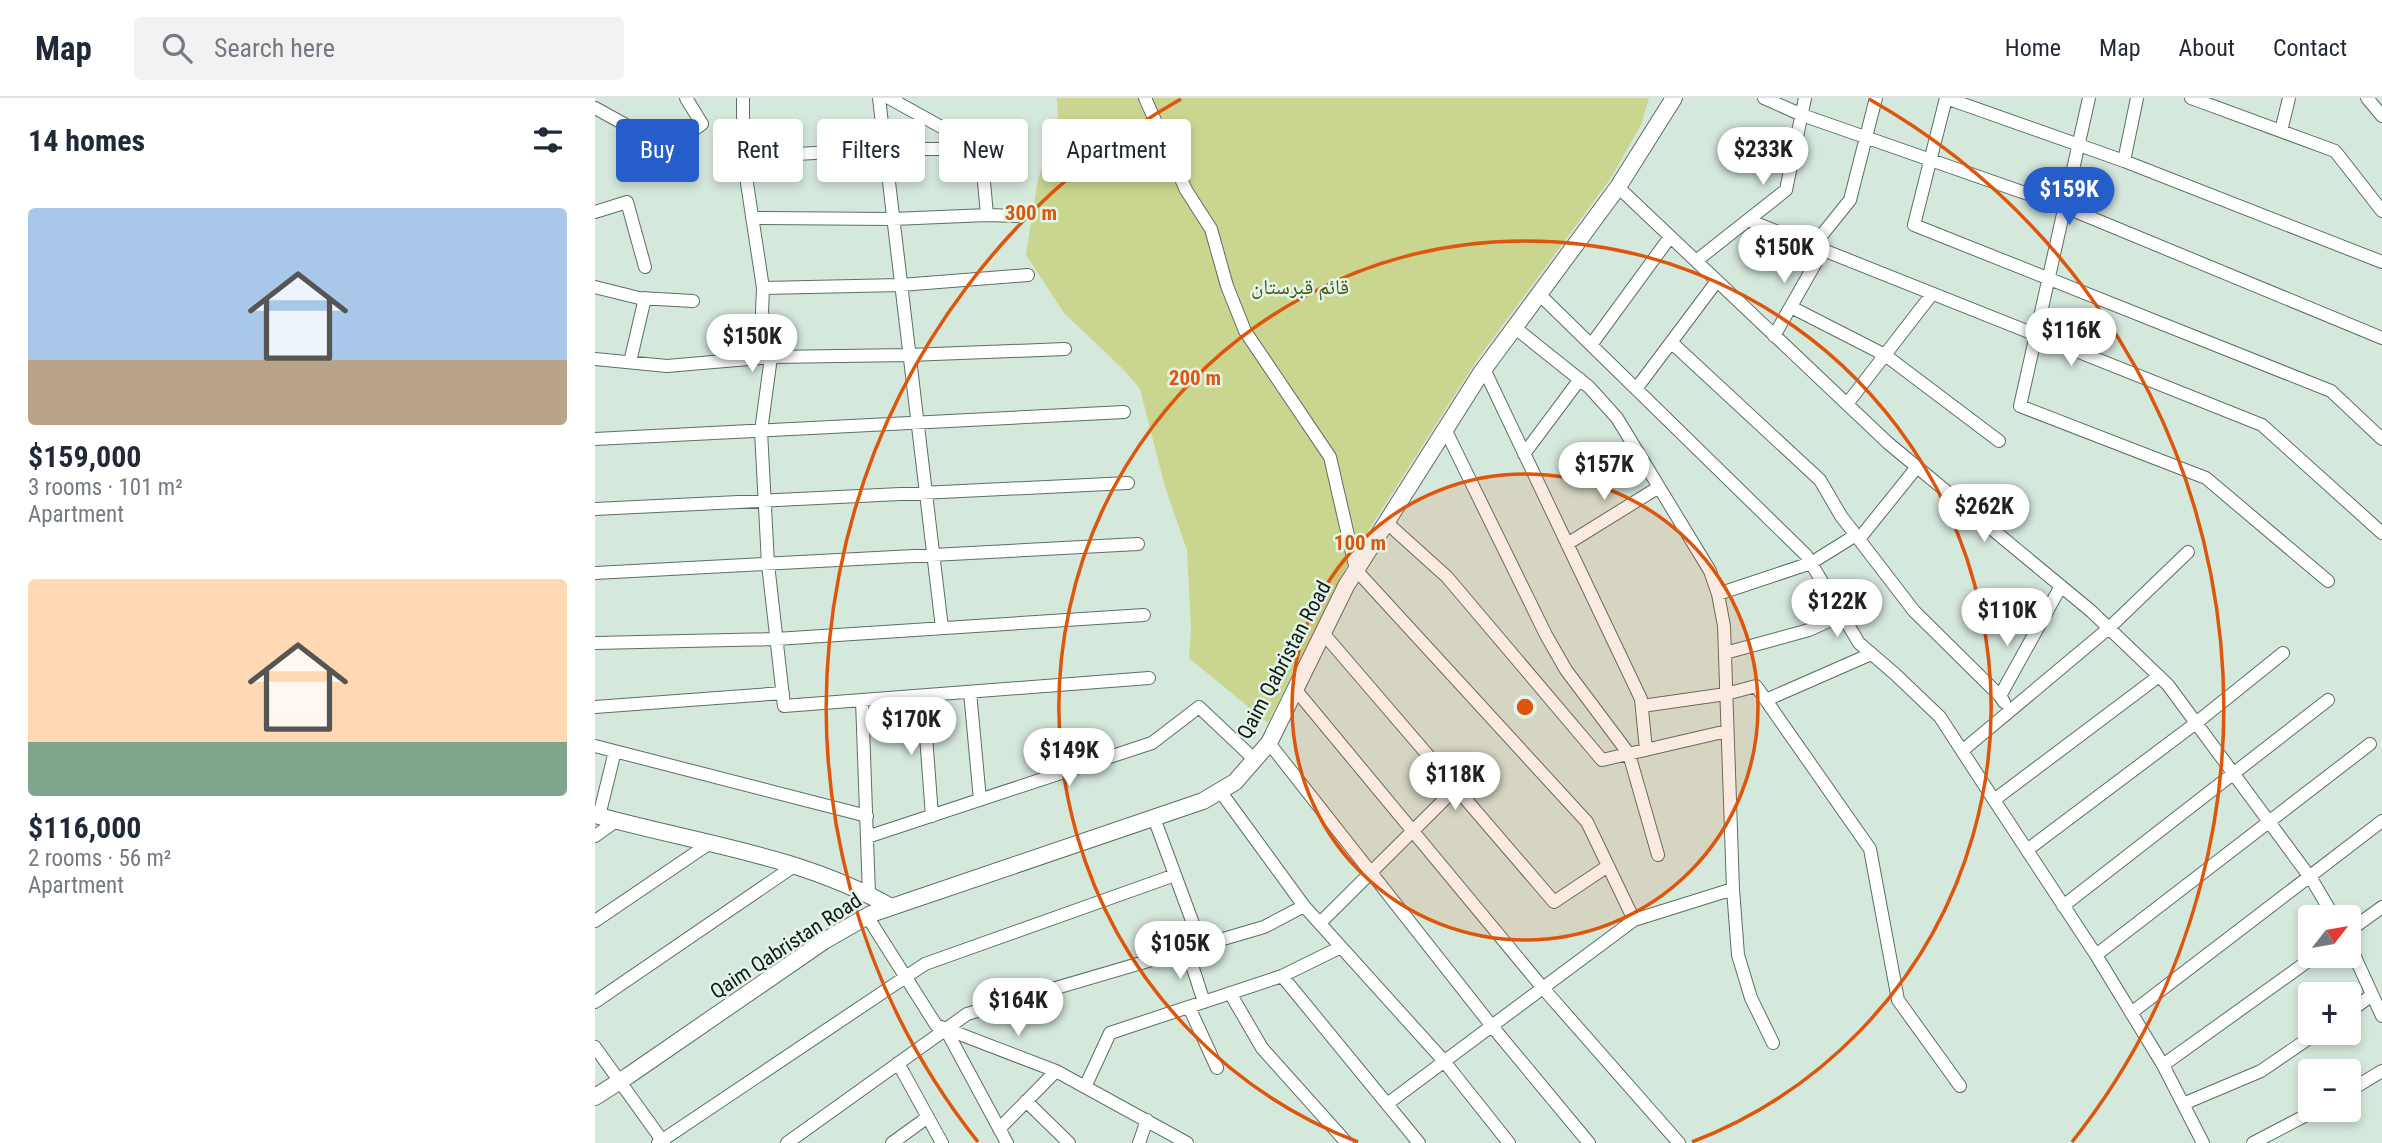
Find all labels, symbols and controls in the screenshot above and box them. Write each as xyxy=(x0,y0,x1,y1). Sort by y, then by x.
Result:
search box xyxy=(134,17,624,80)
text: Map xyxy=(35,29,92,68)
icon: search xyxy=(158,29,196,67)
text: Search here xyxy=(214,33,335,63)
text: Home xyxy=(2005,34,2061,62)
text: Map xyxy=(2099,34,2141,62)
text: About xyxy=(2179,34,2235,62)
text: Contact xyxy=(2273,34,2347,62)
chip: Buy xyxy=(616,119,699,182)
chip: Rent xyxy=(713,119,803,182)
chip: Filters xyxy=(817,119,925,182)
chip: New xyxy=(939,119,1028,182)
chip: Apartment xyxy=(1042,119,1191,182)
icon: filters xyxy=(529,121,567,159)
text: 14 homes xyxy=(28,123,145,158)
pin: $233K xyxy=(1714,127,1812,187)
text: $233K xyxy=(1733,136,1793,163)
pin: $159K xyxy=(2020,167,2118,227)
text: $159K xyxy=(2039,176,2099,203)
text: 300 m xyxy=(1005,201,1057,225)
pin: $150K xyxy=(1735,226,1833,285)
text: $150K xyxy=(1754,234,1814,261)
icon: home xyxy=(235,253,361,379)
park label: قائم قبرستان xyxy=(1251,275,1349,301)
pin: $116K xyxy=(2022,308,2120,368)
pin: $150K xyxy=(703,314,801,374)
text: $116K xyxy=(2041,317,2101,344)
text: $150K xyxy=(722,323,782,350)
text: 200 m xyxy=(1169,366,1221,390)
text: $159,000 xyxy=(28,439,141,474)
pin: $157K xyxy=(1555,442,1653,502)
text: $157K xyxy=(1574,451,1634,478)
text: 3 rooms · 101 m² xyxy=(28,474,183,501)
pin: $262K xyxy=(1935,484,2033,544)
text: $262K xyxy=(1954,493,2014,520)
text: Apartment xyxy=(28,501,124,528)
text: 100 m xyxy=(1334,531,1386,555)
street label: Qaim Qabristan Road xyxy=(1232,577,1336,743)
pin: $122K xyxy=(1788,580,1886,639)
text: $122K xyxy=(1807,588,1867,615)
pin: $110K xyxy=(1958,588,2056,648)
text: $110K xyxy=(1977,597,2037,624)
icon: home xyxy=(235,624,361,750)
centre of rings xyxy=(1513,695,1537,719)
pin: $170K xyxy=(862,698,960,757)
text: $170K xyxy=(881,706,941,733)
pin: $149K xyxy=(1020,728,1118,788)
text: $149K xyxy=(1039,737,1099,764)
pin: $118K xyxy=(1406,752,1504,812)
text: $118K xyxy=(1425,761,1485,788)
text: $116,000 xyxy=(28,810,141,845)
text: 2 rooms · 56 m² xyxy=(28,845,171,872)
text: Apartment xyxy=(28,872,124,899)
street label: Qaim Qabristan Road xyxy=(706,888,866,1004)
north arrow xyxy=(2298,905,2361,968)
map controls xyxy=(2298,905,2361,1122)
pin: $105K xyxy=(1131,922,1229,981)
text: $105K xyxy=(1150,930,1210,957)
pin: $164K xyxy=(969,978,1067,1038)
button: + xyxy=(2298,982,2361,1045)
text: $164K xyxy=(988,987,1048,1014)
button: − xyxy=(2298,1059,2361,1122)

